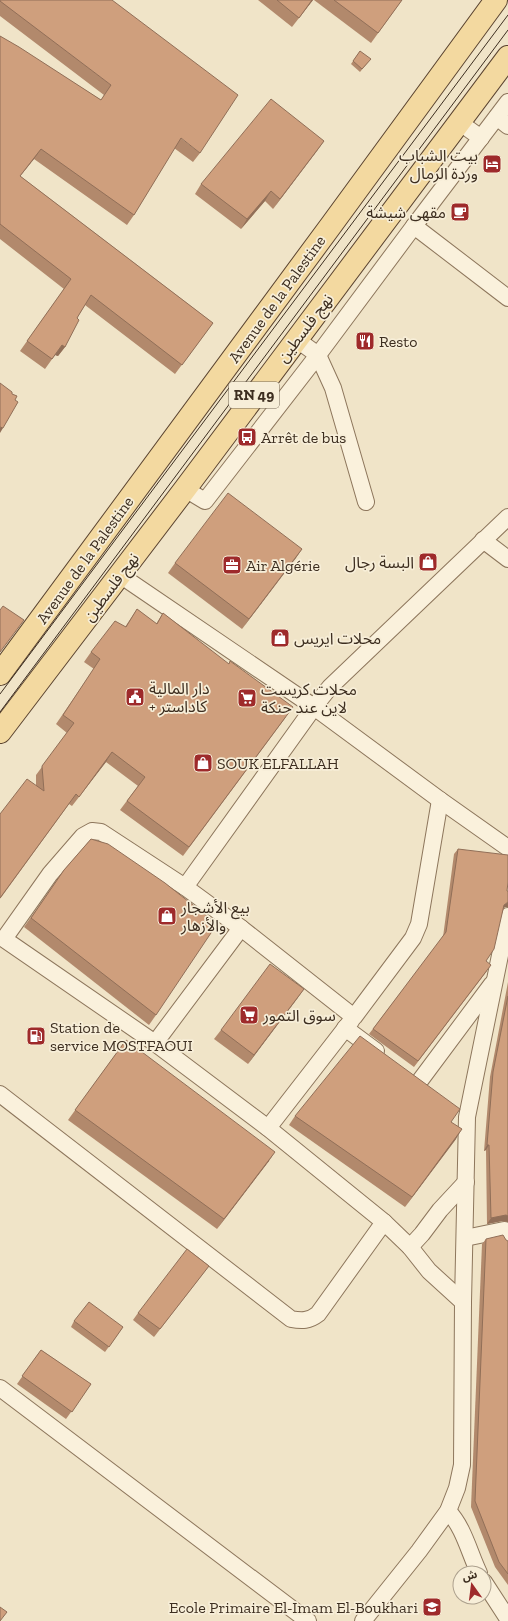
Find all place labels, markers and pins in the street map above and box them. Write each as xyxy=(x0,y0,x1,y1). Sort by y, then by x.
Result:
place label: بيت الشباب وردة الرمال xyxy=(399,146,478,184)
hotel icon: بيت الشباب وردة الرمال xyxy=(481,153,503,175)
cafe icon: مقهى شيشة xyxy=(449,201,471,223)
place label: مقهى شيشة xyxy=(366,203,446,222)
restaurant icon: Resto xyxy=(354,330,376,352)
place label: Resto xyxy=(379,332,417,351)
bus stop icon: Arrêt de bus xyxy=(236,426,258,448)
place label: Arrêt de bus xyxy=(261,428,346,447)
shop icon: البسة رجال xyxy=(417,551,439,573)
place label: البسة رجال xyxy=(345,553,414,573)
office icon: Air Algérie xyxy=(221,554,243,576)
place label: Air Algérie xyxy=(246,556,320,575)
shop icon: محلات ايريس xyxy=(269,627,291,649)
place label: محلات ايريس xyxy=(294,629,381,648)
place label: دار المالية + كاداستر xyxy=(149,679,210,716)
place label: محلات كريست لاين عند حنكة xyxy=(261,680,357,717)
public building icon: دار المالية + كاداستر xyxy=(124,686,146,708)
supermarket icon: محلات كريست لاين عند حنكة xyxy=(236,687,258,709)
shop icon: SOUK ELFALLAH xyxy=(192,752,214,774)
place label: SOUK ELFALLAH xyxy=(217,754,339,773)
place label: بيع الأشجار والأزهار xyxy=(180,898,250,935)
shop icon: بيع الأشجار والأزهار xyxy=(156,905,178,927)
supermarket icon: سوق التمور xyxy=(238,1004,260,1026)
place label: سوق التمور xyxy=(262,1006,336,1025)
place label: Station de service MOSTFAOUI xyxy=(50,1018,193,1055)
fuel station icon: Station de service MOSTFAOUI xyxy=(25,1025,47,1047)
school or university icon: Ecole Primaire El-Imam El-Boukhari xyxy=(421,1596,443,1618)
place label: Ecole Primaire El-Imam El-Boukhari xyxy=(169,1598,419,1617)

